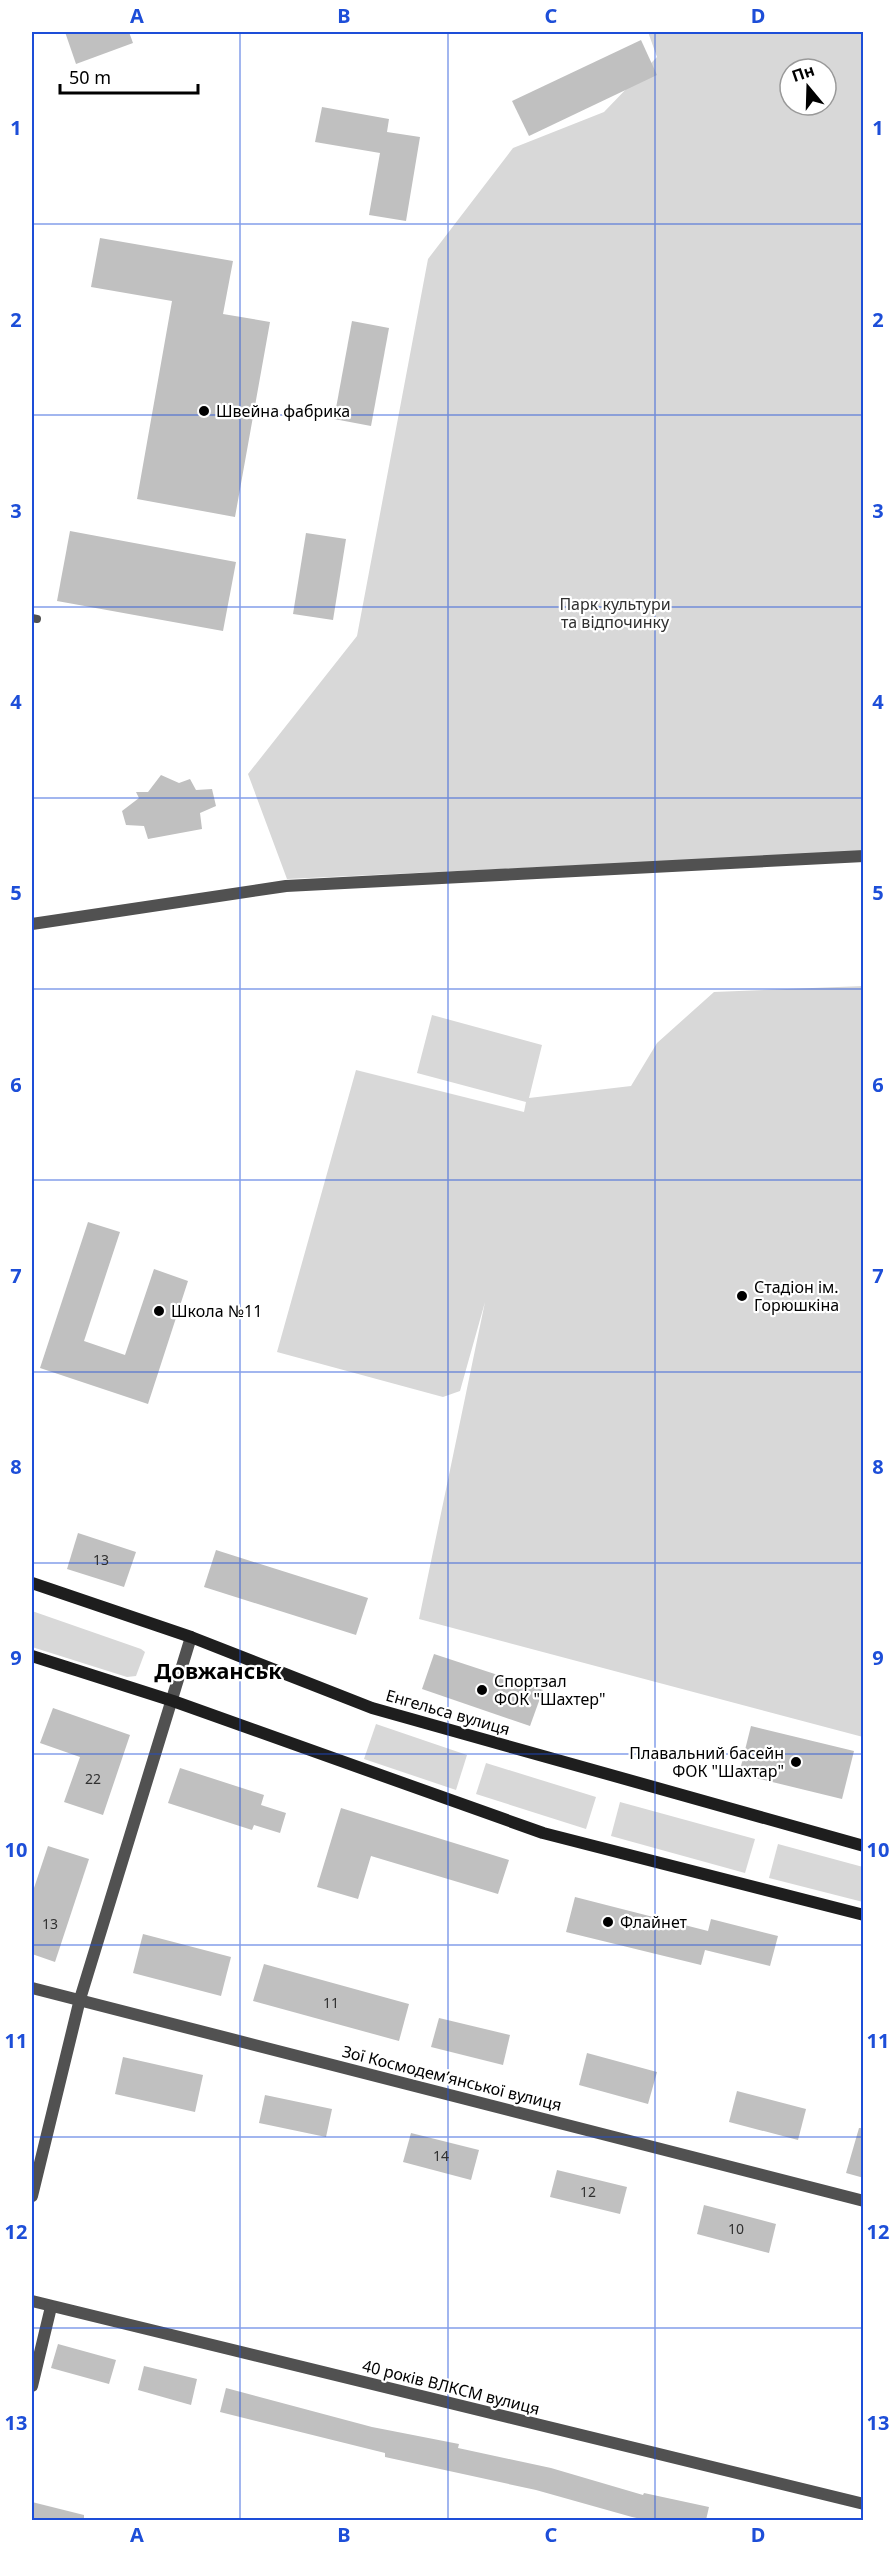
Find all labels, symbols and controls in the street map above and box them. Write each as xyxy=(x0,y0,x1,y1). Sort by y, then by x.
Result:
text: A xyxy=(130,2,144,29)
text: B xyxy=(337,2,351,29)
text: C xyxy=(545,2,558,29)
text: D xyxy=(751,2,765,29)
scale bar xyxy=(60,57,198,95)
north arrow xyxy=(778,57,838,117)
text: Пн xyxy=(789,59,817,87)
text: 50 m xyxy=(69,65,111,89)
text: 1 xyxy=(10,114,22,141)
text: 1 xyxy=(872,114,884,141)
text: 2 xyxy=(10,306,22,333)
text: 2 xyxy=(872,306,884,333)
place label: Швейна фабрика xyxy=(216,400,350,422)
marker: Швейна фабрика xyxy=(197,404,211,418)
text: 3 xyxy=(10,497,22,524)
text: 3 xyxy=(872,497,884,524)
park label: Парк культури та відпочинку xyxy=(559,593,671,633)
text: 4 xyxy=(10,688,22,715)
text: 4 xyxy=(872,688,884,715)
text: 5 xyxy=(10,879,22,906)
text: 5 xyxy=(872,879,884,906)
text: 6 xyxy=(10,1071,22,1098)
text: 6 xyxy=(872,1071,884,1098)
text: 7 xyxy=(10,1262,22,1289)
text: 7 xyxy=(872,1262,884,1289)
place label: Стадіон ім. Горюшкіна xyxy=(754,1276,839,1316)
marker: Стадіон ім. Горюшкіна xyxy=(735,1289,749,1303)
place label: Школа №11 xyxy=(171,1300,262,1322)
marker: Школа №11 xyxy=(152,1304,166,1318)
text: 8 xyxy=(10,1453,22,1480)
text: 8 xyxy=(872,1453,884,1480)
house number: 13 xyxy=(93,1550,109,1569)
text: 9 xyxy=(10,1644,22,1671)
text: 9 xyxy=(872,1644,884,1671)
district label: Довжанськ xyxy=(154,1655,282,1685)
place label: Спортзал ФОК "Шахтер" xyxy=(494,1670,606,1710)
marker: Спортзал ФОК "Шахтер" xyxy=(475,1683,489,1697)
street label: Енгельса вулиця xyxy=(383,1684,513,1740)
place label: Плавальний басейн ФОК "Шахтар" xyxy=(629,1742,784,1782)
marker: Плавальний басейн ФОК "Шахтар" xyxy=(789,1755,803,1769)
house number: 22 xyxy=(85,1769,101,1788)
text: 10 xyxy=(5,1836,27,1863)
text: 10 xyxy=(867,1836,889,1863)
place label: Флайнет xyxy=(620,1911,688,1933)
house number: 13 xyxy=(42,1914,58,1933)
marker: Флайнет xyxy=(601,1915,615,1929)
house number: 11 xyxy=(323,1993,339,2012)
text: 11 xyxy=(5,2027,27,2054)
text: 11 xyxy=(867,2027,889,2054)
street label: Зої Космодем’янської вулиця xyxy=(340,2040,564,2116)
house number: 14 xyxy=(433,2146,449,2165)
house number: 12 xyxy=(580,2182,596,2201)
text: 12 xyxy=(5,2218,27,2245)
text: 12 xyxy=(867,2218,889,2245)
house number: 10 xyxy=(728,2219,744,2238)
street label: 40 років ВЛКСМ вулиця xyxy=(360,2354,542,2420)
text: 13 xyxy=(5,2409,27,2436)
text: 13 xyxy=(867,2409,889,2436)
text: A xyxy=(130,2521,144,2548)
text: B xyxy=(337,2521,351,2548)
text: C xyxy=(545,2521,558,2548)
text: D xyxy=(751,2521,765,2548)

